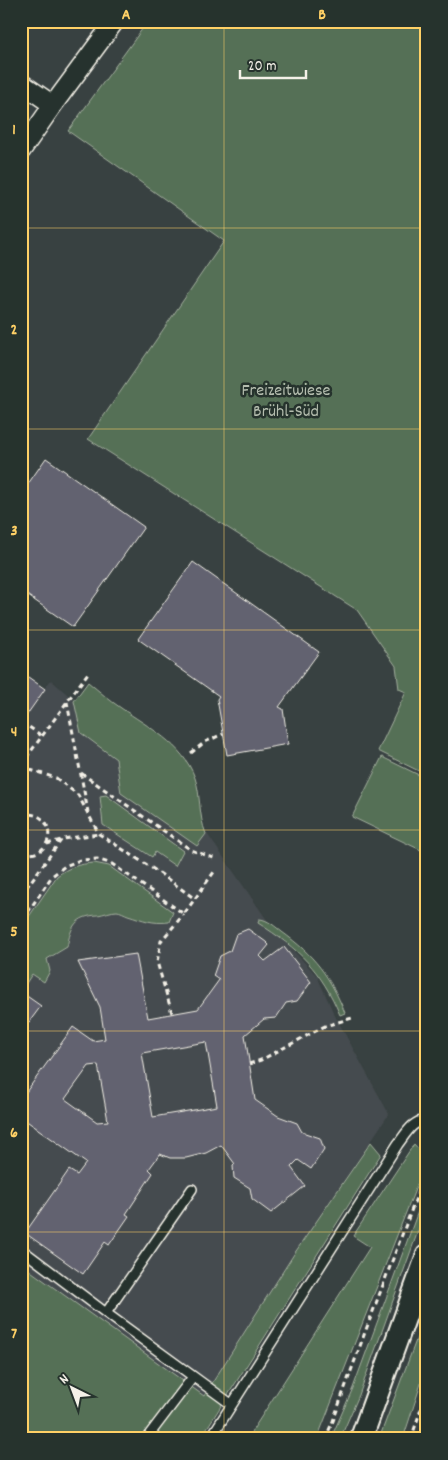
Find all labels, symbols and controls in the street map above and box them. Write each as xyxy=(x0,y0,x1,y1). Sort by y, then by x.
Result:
text: A xyxy=(122,4,131,27)
text: B xyxy=(318,4,326,27)
scale bar xyxy=(240,48,307,80)
text: 20 m xyxy=(248,56,276,78)
text: 1 xyxy=(12,119,16,142)
text: 2 xyxy=(11,319,18,342)
park label: Freizeitwiese Brühl-Süd xyxy=(242,379,331,425)
text: 3 xyxy=(10,520,18,543)
text: 4 xyxy=(11,721,17,744)
text: 5 xyxy=(10,921,18,944)
text: 6 xyxy=(10,1122,18,1145)
text: 7 xyxy=(11,1323,17,1346)
north arrow xyxy=(48,1362,98,1412)
text: N xyxy=(55,1370,74,1390)

